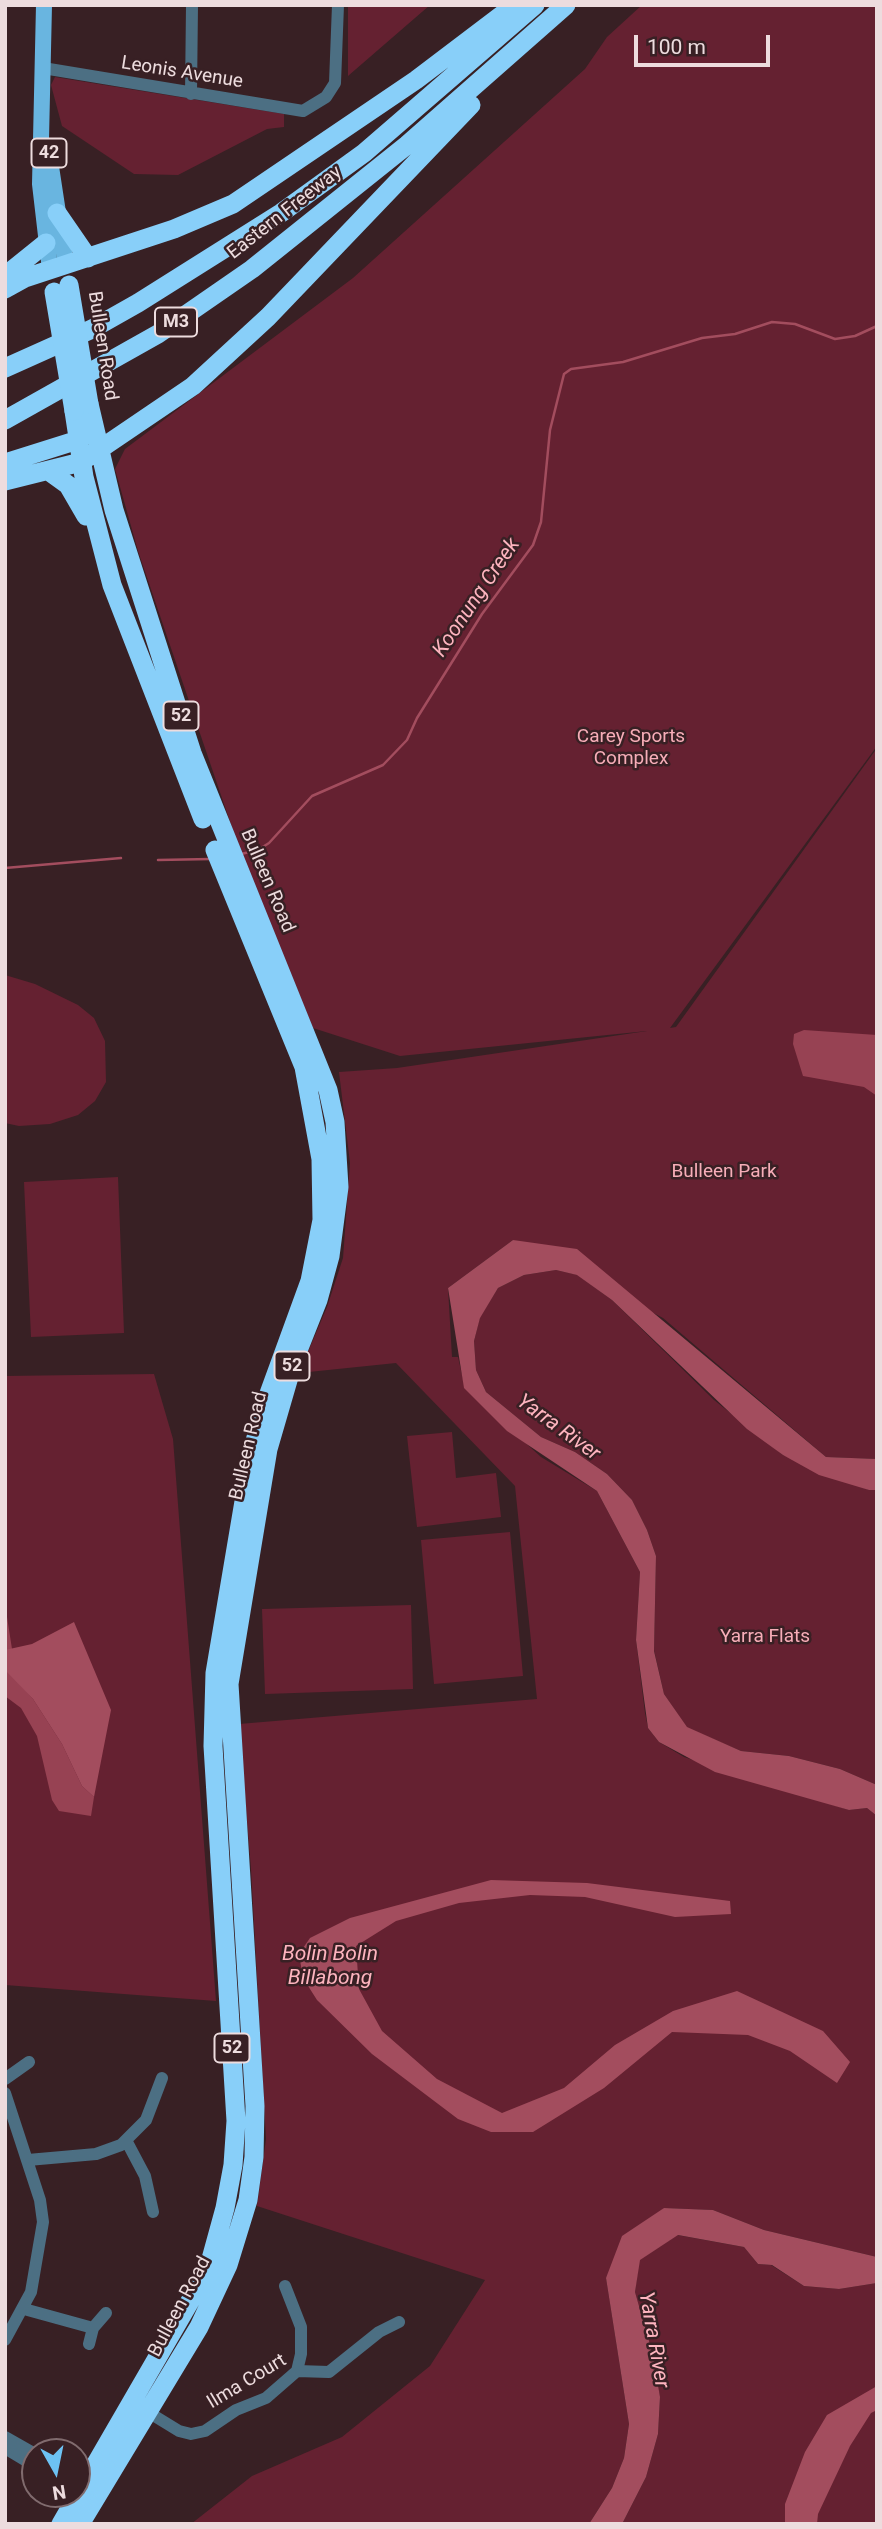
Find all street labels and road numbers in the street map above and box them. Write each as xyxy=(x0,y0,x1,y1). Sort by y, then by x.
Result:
street label: Leonis Avenue xyxy=(120,52,244,94)
road number: 42 xyxy=(32,138,66,168)
street label: Eastern Freeway xyxy=(223,161,347,265)
street label: Bulleen Road xyxy=(82,290,122,402)
road number: M3 xyxy=(155,308,197,336)
road number: 52 xyxy=(164,702,198,730)
street label: Bulleen Road xyxy=(235,826,299,936)
road number: 52 xyxy=(274,1352,310,1380)
street label: Bulleen Road xyxy=(225,1390,273,1502)
road number: 52 xyxy=(215,2034,250,2062)
street label: Bulleen Road xyxy=(144,2253,216,2361)
street label: Ilma Court xyxy=(203,2349,291,2415)

